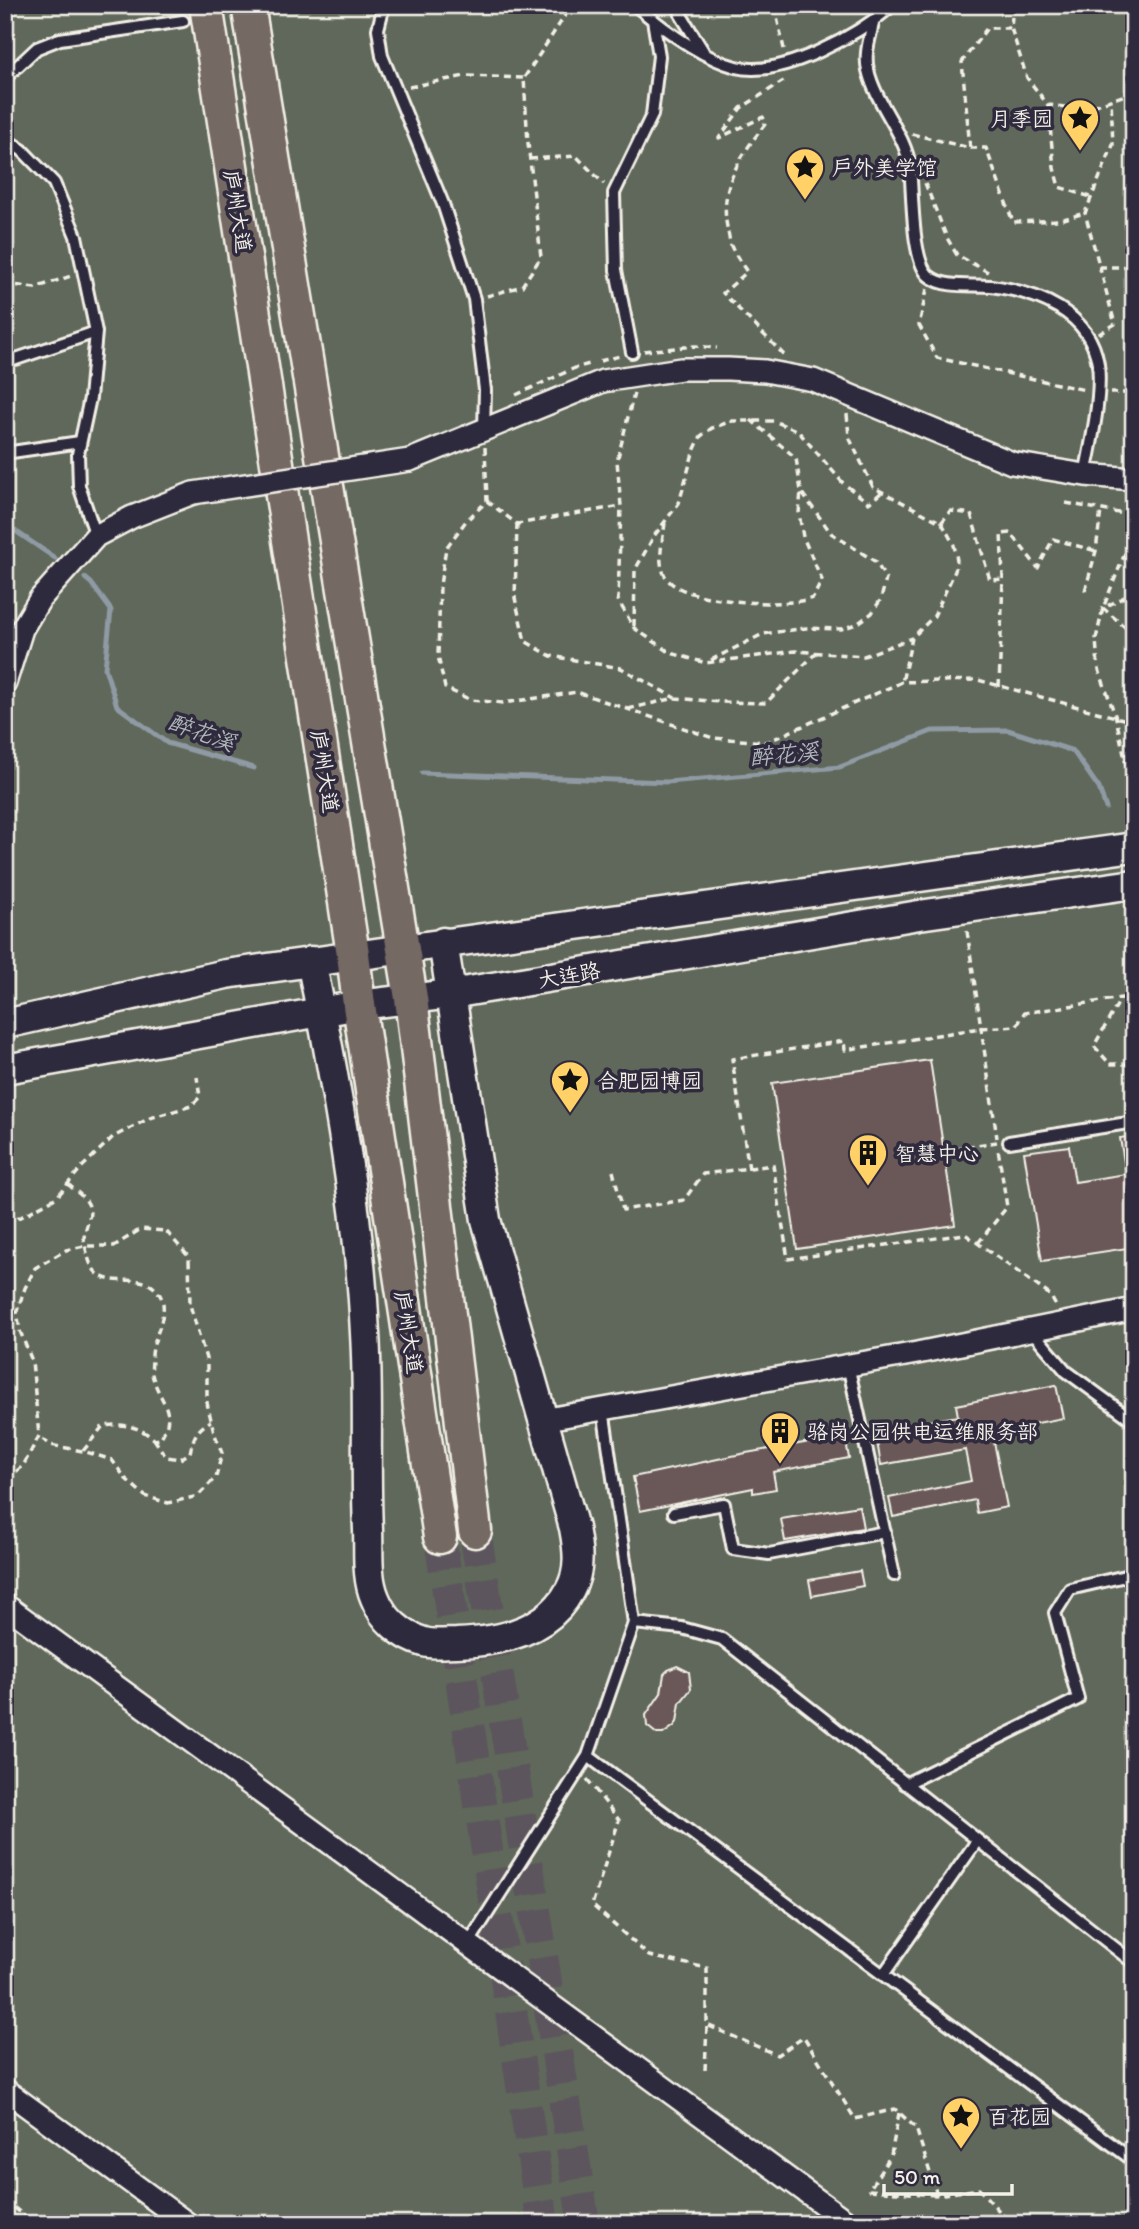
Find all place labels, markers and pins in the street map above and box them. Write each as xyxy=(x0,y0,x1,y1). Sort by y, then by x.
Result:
place icon: 月季园 xyxy=(1059,97,1101,152)
place label: 月季园 xyxy=(990,106,1053,131)
place icon: 户外美学馆 xyxy=(784,146,826,201)
place label: 户外美学馆 xyxy=(832,155,937,180)
place icon: 合肥园博园 xyxy=(549,1059,591,1114)
place label: 合肥园博园 xyxy=(597,1068,702,1093)
building icon: 智慧中心 xyxy=(847,1132,889,1187)
place label: 智慧中心 xyxy=(895,1141,979,1166)
building icon: 骆岗公园供电运维服务部 xyxy=(759,1410,801,1465)
place label: 骆岗公园供电运维服务部 xyxy=(807,1419,1038,1444)
place icon: 百花园 xyxy=(940,2095,982,2150)
place label: 百花园 xyxy=(988,2104,1051,2129)

